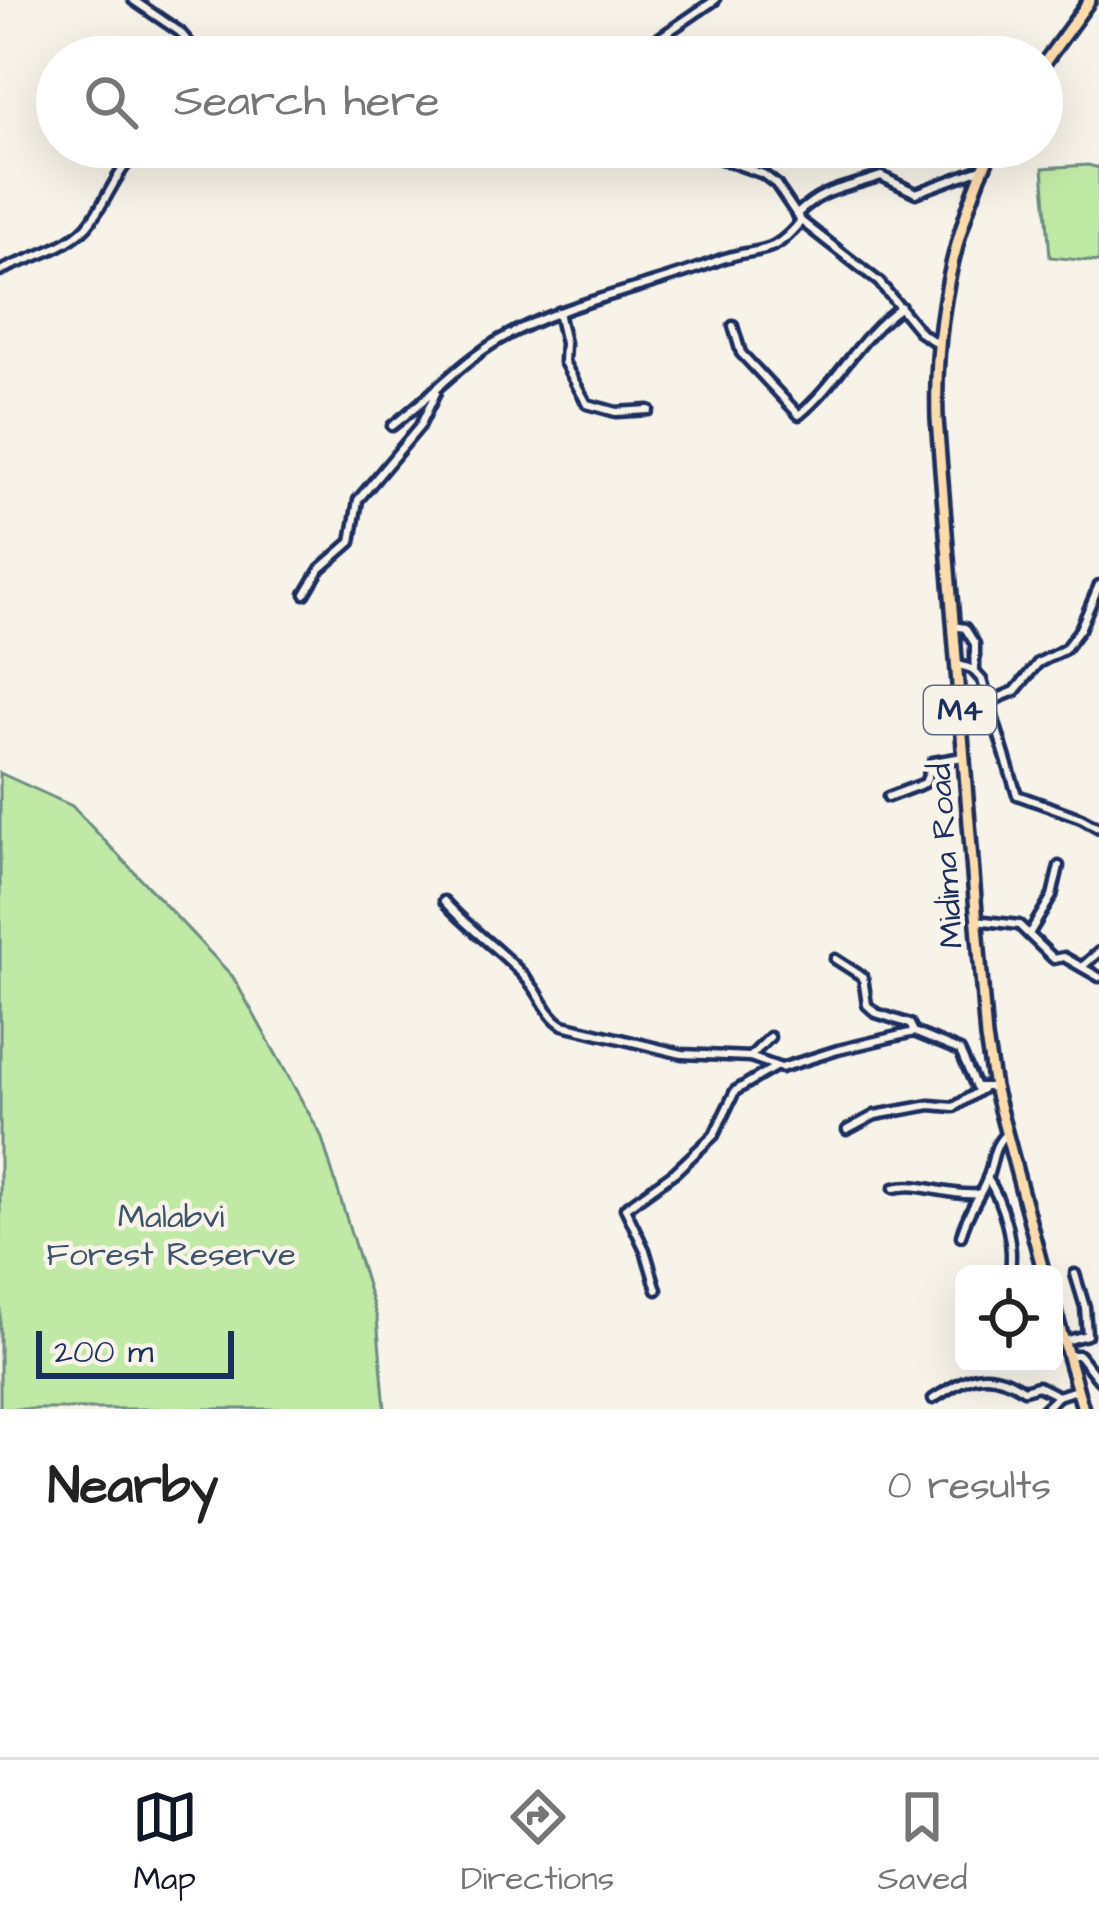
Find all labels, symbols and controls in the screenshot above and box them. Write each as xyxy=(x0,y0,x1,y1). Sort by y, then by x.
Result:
search box xyxy=(36,36,1063,168)
icon: search xyxy=(78,69,144,135)
text: Search here xyxy=(174,71,440,133)
road number: M4 xyxy=(924,686,996,734)
street label: Midima Road xyxy=(917,762,975,950)
park label: Malabvi Forest Reserve xyxy=(46,1194,296,1278)
map controls xyxy=(955,1265,1063,1373)
button: locate xyxy=(955,1265,1063,1373)
scale bar xyxy=(36,1325,234,1378)
text: 200 m xyxy=(54,1329,153,1375)
text: Nearby xyxy=(48,1452,218,1523)
text: 0 results xyxy=(887,1460,1051,1514)
tab: Map xyxy=(132,1784,198,1902)
tab: Directions xyxy=(461,1784,614,1902)
tab: Saved xyxy=(877,1784,967,1902)

